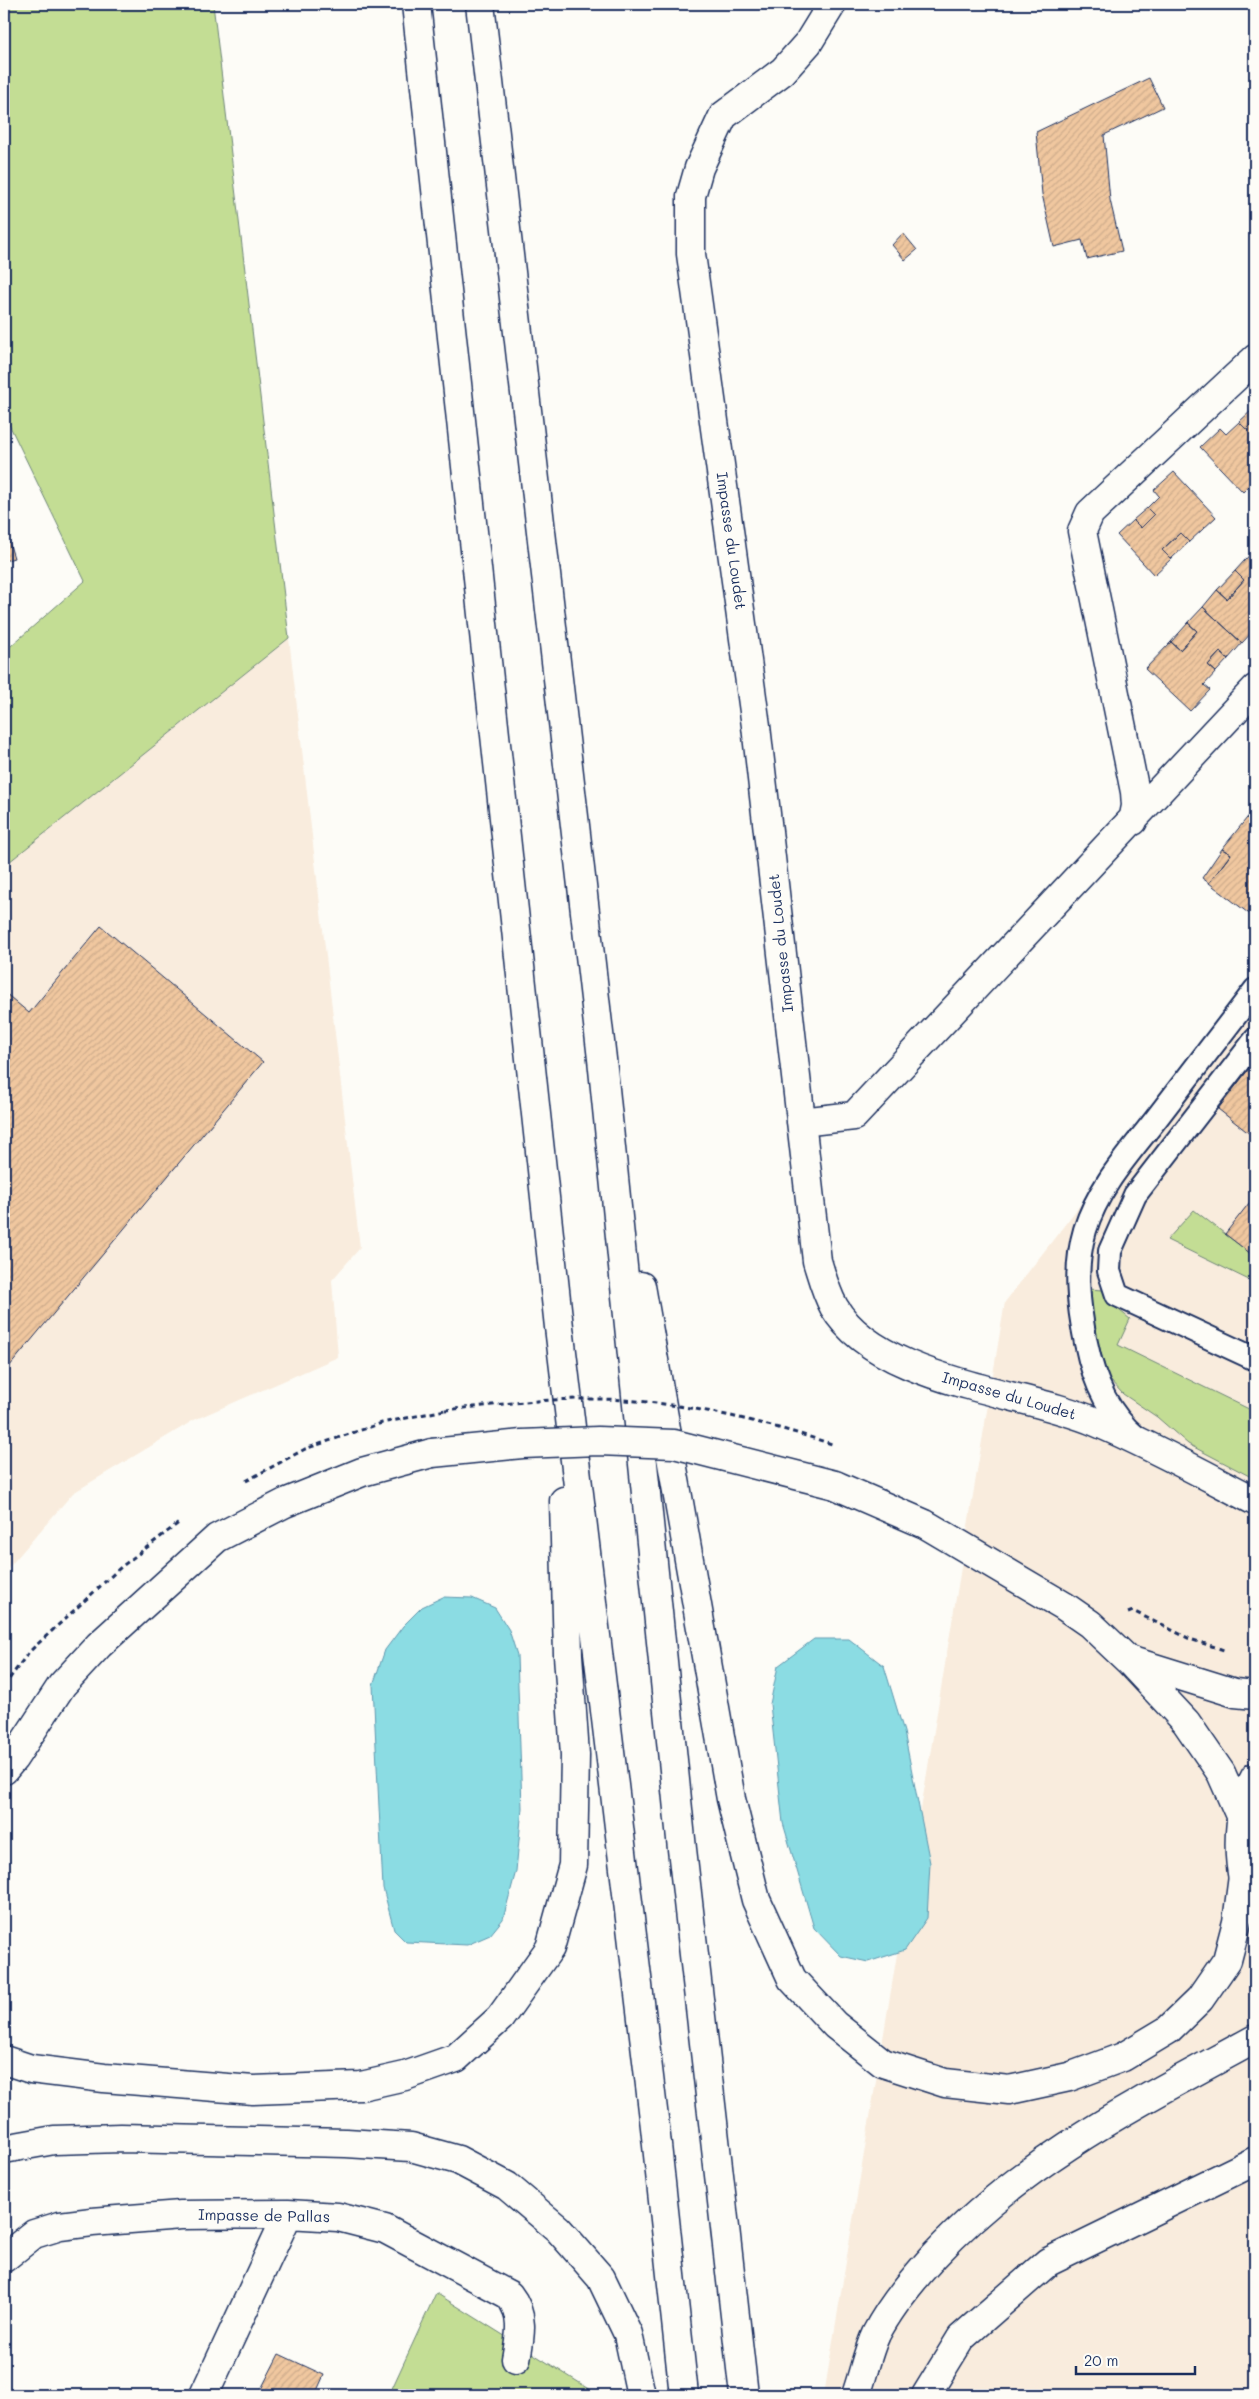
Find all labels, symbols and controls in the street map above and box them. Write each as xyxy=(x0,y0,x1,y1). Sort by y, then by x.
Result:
street label: Impasse du Loudet xyxy=(712,471,752,611)
street label: Impasse du Loudet xyxy=(763,873,797,1013)
street label: Impasse du Loudet xyxy=(940,1366,1079,1424)
street label: Impasse de Pallas xyxy=(198,2204,330,2226)
scale bar xyxy=(1076,2344,1195,2376)
text: 20 m xyxy=(1084,2350,1118,2370)

